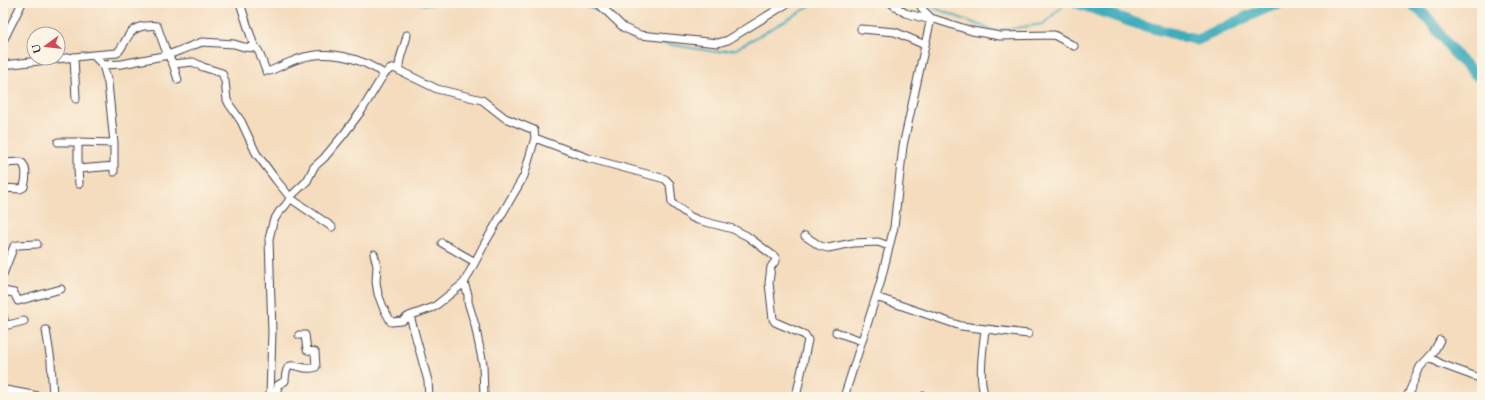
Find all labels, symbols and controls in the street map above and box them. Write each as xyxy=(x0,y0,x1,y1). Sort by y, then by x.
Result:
north arrow xyxy=(26,26,66,66)
text: U xyxy=(28,42,45,55)

